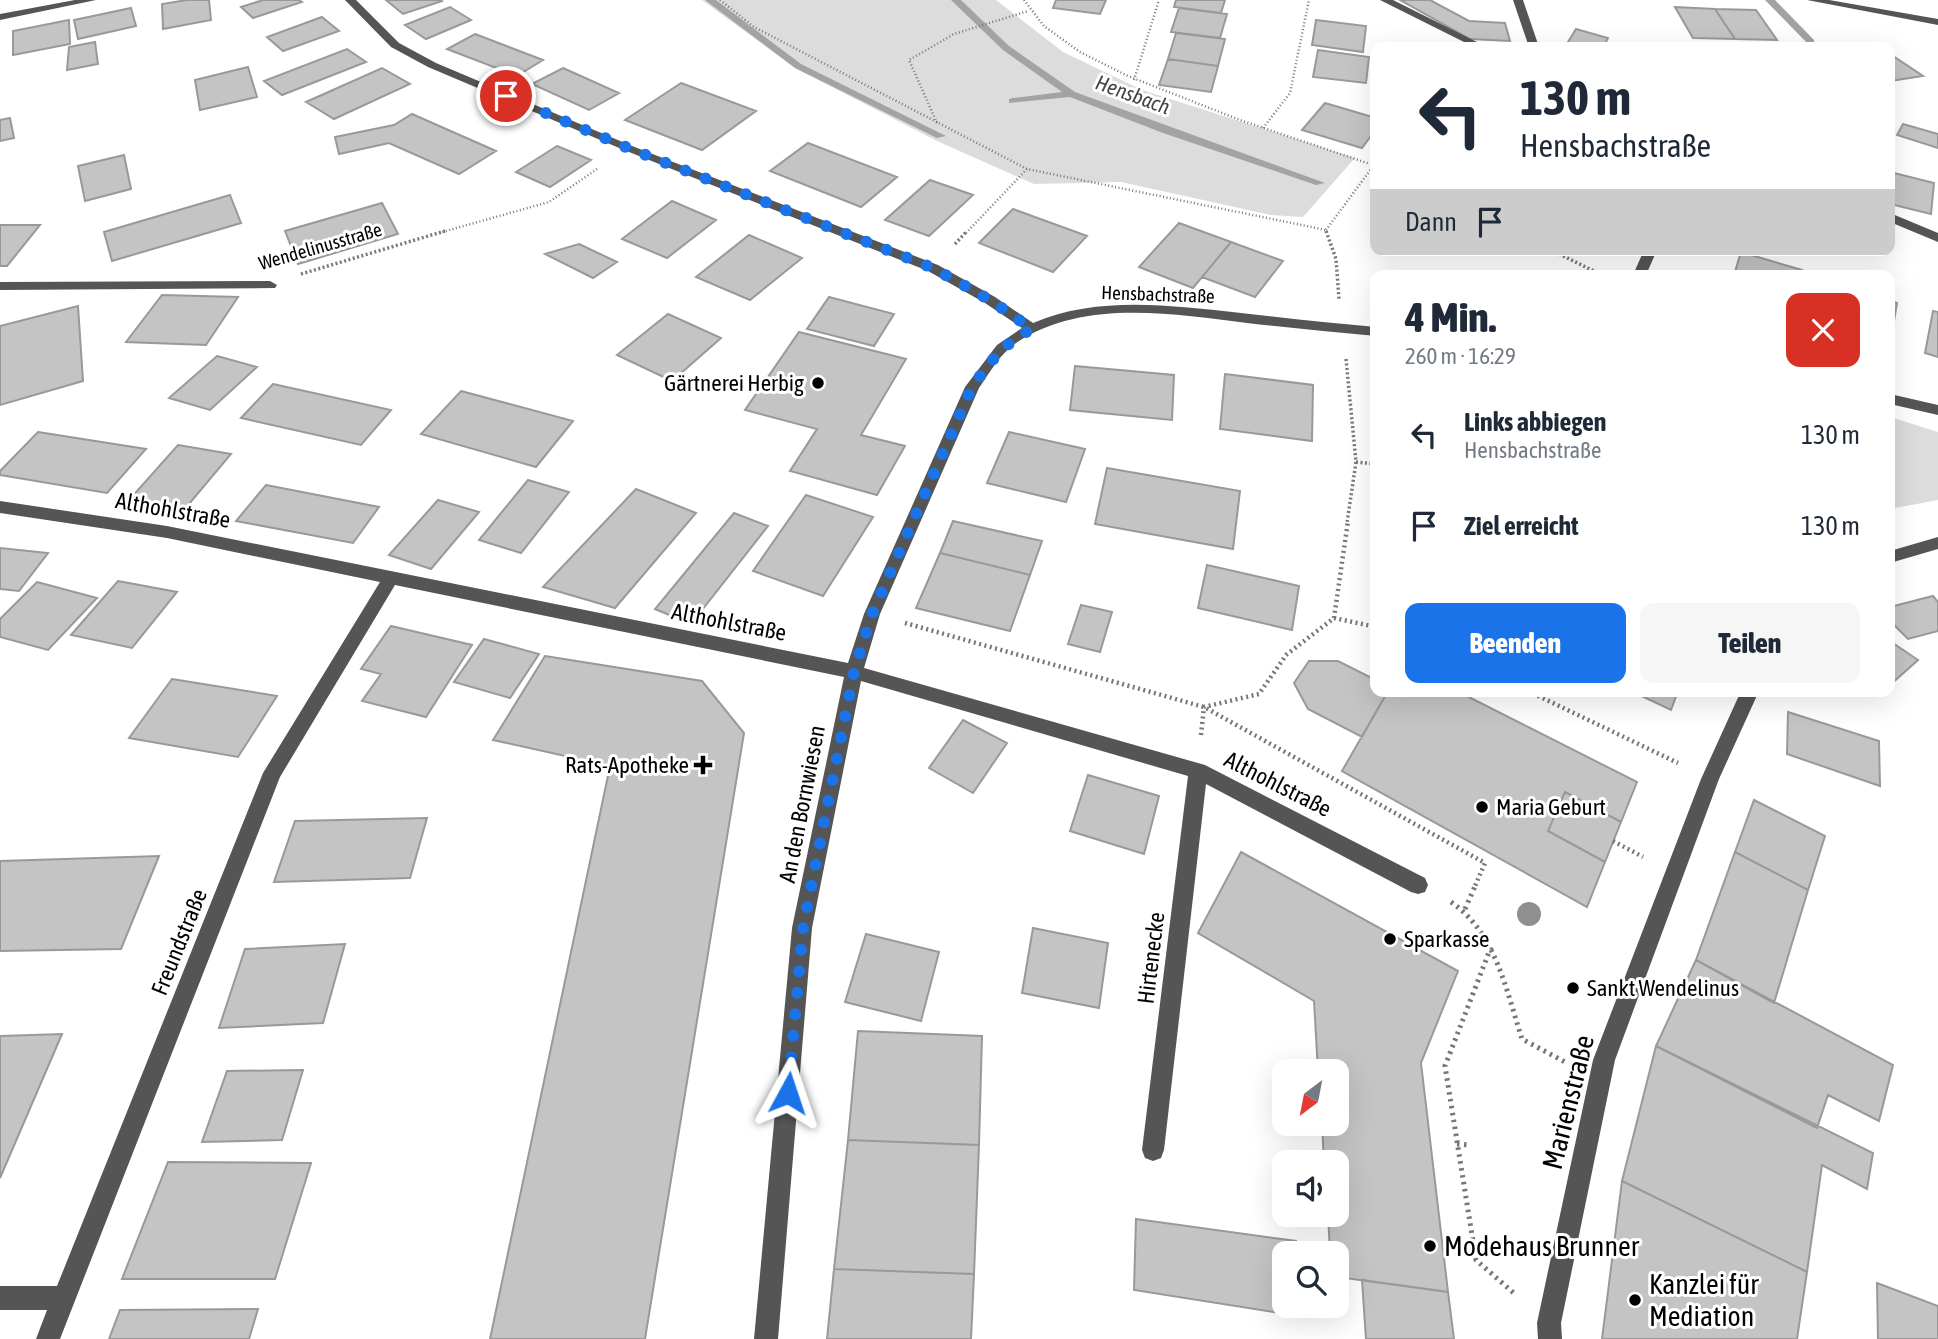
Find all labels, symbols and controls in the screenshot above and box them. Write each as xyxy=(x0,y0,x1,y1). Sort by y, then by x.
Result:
pin xyxy=(476,66,536,126)
text: 130 m xyxy=(1520,69,1631,125)
water label: Hensbach xyxy=(1093,70,1173,118)
icon: left xyxy=(1405,70,1496,161)
icon: arrive xyxy=(487,77,525,115)
text: Hensbachstraße xyxy=(1520,127,1711,164)
icon: arrive xyxy=(1471,203,1509,241)
text: Dann xyxy=(1405,207,1457,237)
street label: Wendelinusstraße xyxy=(256,218,384,274)
street label: Hensbachstraße xyxy=(1101,281,1215,307)
text: 4 Min. xyxy=(1405,293,1496,341)
button: close xyxy=(1786,293,1860,367)
text: 260 m · 16:29 xyxy=(1405,343,1516,369)
place label: Gärtnerei Herbig xyxy=(664,370,804,396)
marker: Gärtnerei Herbig xyxy=(810,375,826,391)
text: Links abbiegen xyxy=(1464,407,1606,437)
icon: left xyxy=(1405,416,1443,454)
text: 130 m xyxy=(1801,420,1860,450)
text: Hensbachstraße xyxy=(1464,437,1601,463)
street label: Althohlstraße xyxy=(114,487,232,533)
icon: arrive xyxy=(1405,507,1443,545)
text: Ziel erreicht xyxy=(1464,511,1579,541)
text: 130 m xyxy=(1801,511,1860,541)
street label: Althohlstraße xyxy=(669,598,789,646)
button: Beenden xyxy=(1405,603,1626,683)
button: Teilen xyxy=(1640,603,1860,683)
street label: An den Bornwiesen xyxy=(774,723,830,885)
street label: Althohlstraße xyxy=(1220,746,1336,822)
place label: Rats-Apotheke xyxy=(565,752,689,778)
marker: Rats-Apotheke xyxy=(695,757,711,773)
place label: Maria Geburt xyxy=(1496,794,1606,820)
marker: Maria Geburt xyxy=(1474,799,1490,815)
street label: Freundstraße xyxy=(146,885,212,999)
street label: Hirtenecke xyxy=(1132,911,1170,1005)
place label: Sparkasse xyxy=(1404,926,1490,952)
marker: Sparkasse xyxy=(1382,931,1398,947)
place label: Sankt Wendelinus xyxy=(1587,975,1739,1001)
marker: Sankt Wendelinus xyxy=(1565,980,1581,996)
street label: Marienstraße xyxy=(1536,1032,1600,1172)
position arrow xyxy=(751,1056,825,1130)
north arrow xyxy=(1272,1059,1349,1136)
map controls xyxy=(1272,1059,1349,1318)
button: sound xyxy=(1272,1150,1349,1227)
place label: Modehaus Brunner xyxy=(1444,1230,1640,1262)
marker: Modehaus Brunner xyxy=(1422,1238,1438,1254)
button: search xyxy=(1272,1241,1349,1318)
place label: Kanzlei für Mediation xyxy=(1649,1268,1759,1332)
marker: Kanzlei für Mediation xyxy=(1627,1292,1643,1308)

